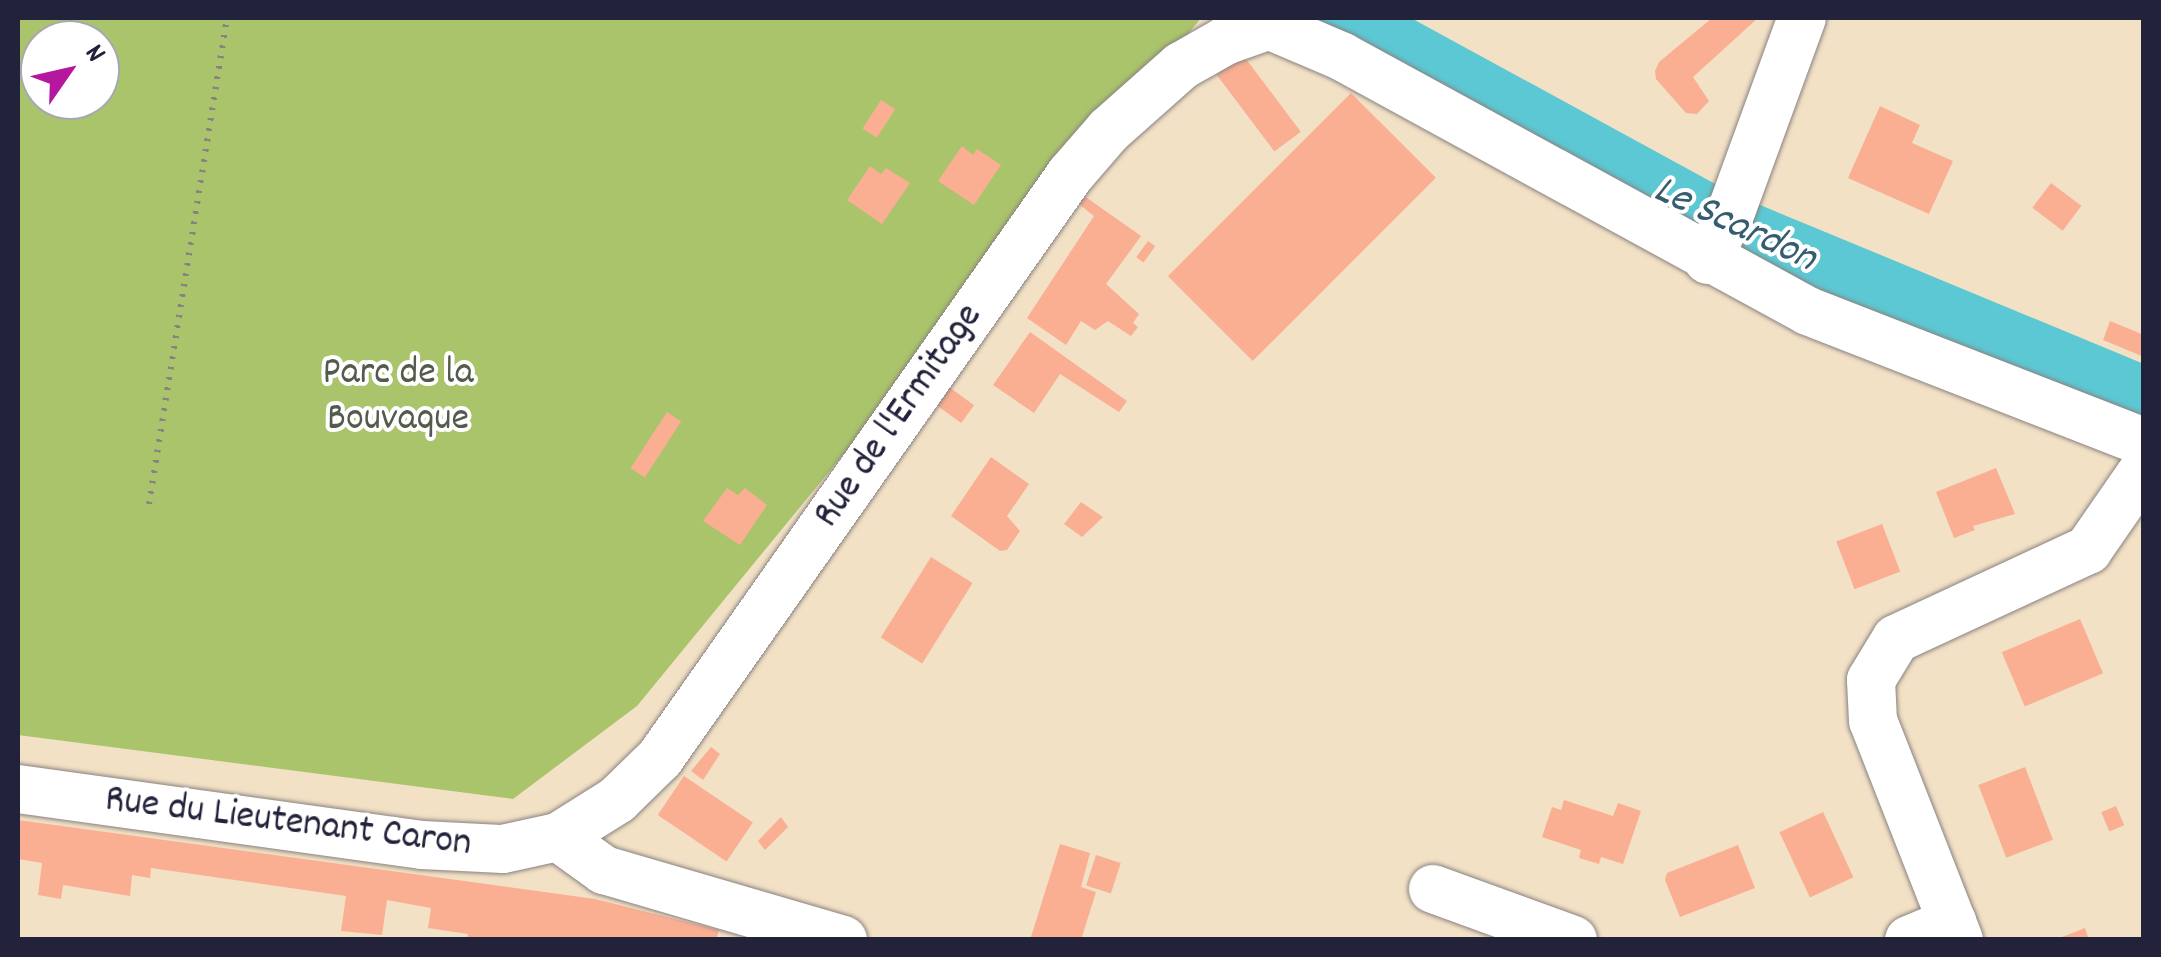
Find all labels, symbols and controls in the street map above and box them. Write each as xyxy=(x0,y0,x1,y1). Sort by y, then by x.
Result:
north arrow xyxy=(20,20,120,120)
text: N xyxy=(73,37,114,71)
water label: Le Scardon xyxy=(1645,166,1823,286)
street label: Rue de l'Ermitage xyxy=(805,296,995,538)
park label: Parc de la Bouvaque xyxy=(323,351,473,445)
street label: Rue du Lieutenant Caron xyxy=(102,778,474,870)

